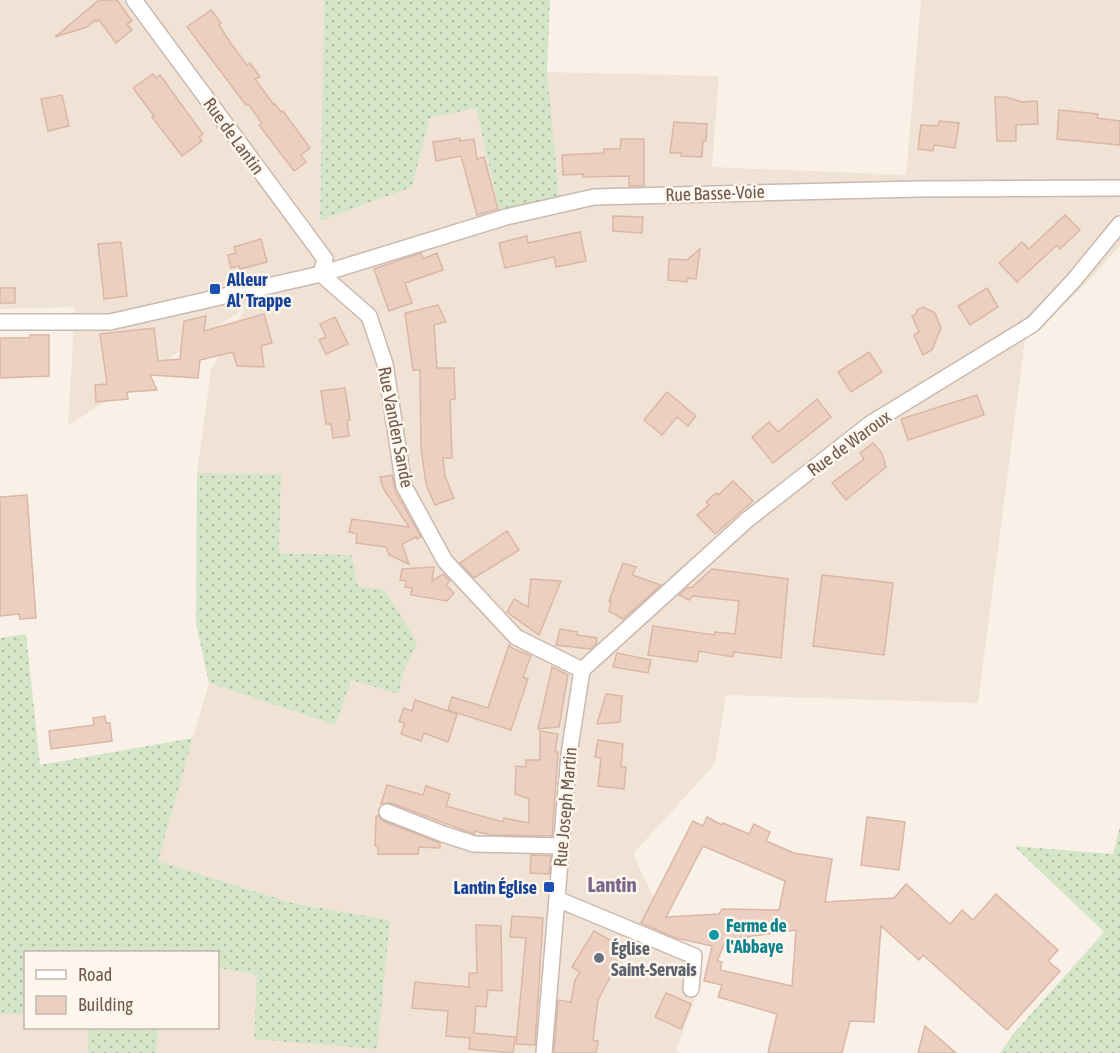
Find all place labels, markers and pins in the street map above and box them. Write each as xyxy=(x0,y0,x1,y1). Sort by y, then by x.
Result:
place label: Alleur Al' Trappe xyxy=(226,269,291,311)
marker: Alleur Al' Trappe xyxy=(208,282,222,296)
place label: Lantin Église xyxy=(454,877,537,898)
marker: Lantin Église xyxy=(542,880,556,894)
place label: Ferme de l'Abbaye xyxy=(726,915,787,957)
marker: Ferme de l'Abbaye xyxy=(707,928,721,942)
place label: Église Saint-Servais xyxy=(611,938,697,980)
marker: Église Saint-Servais xyxy=(592,951,606,965)

